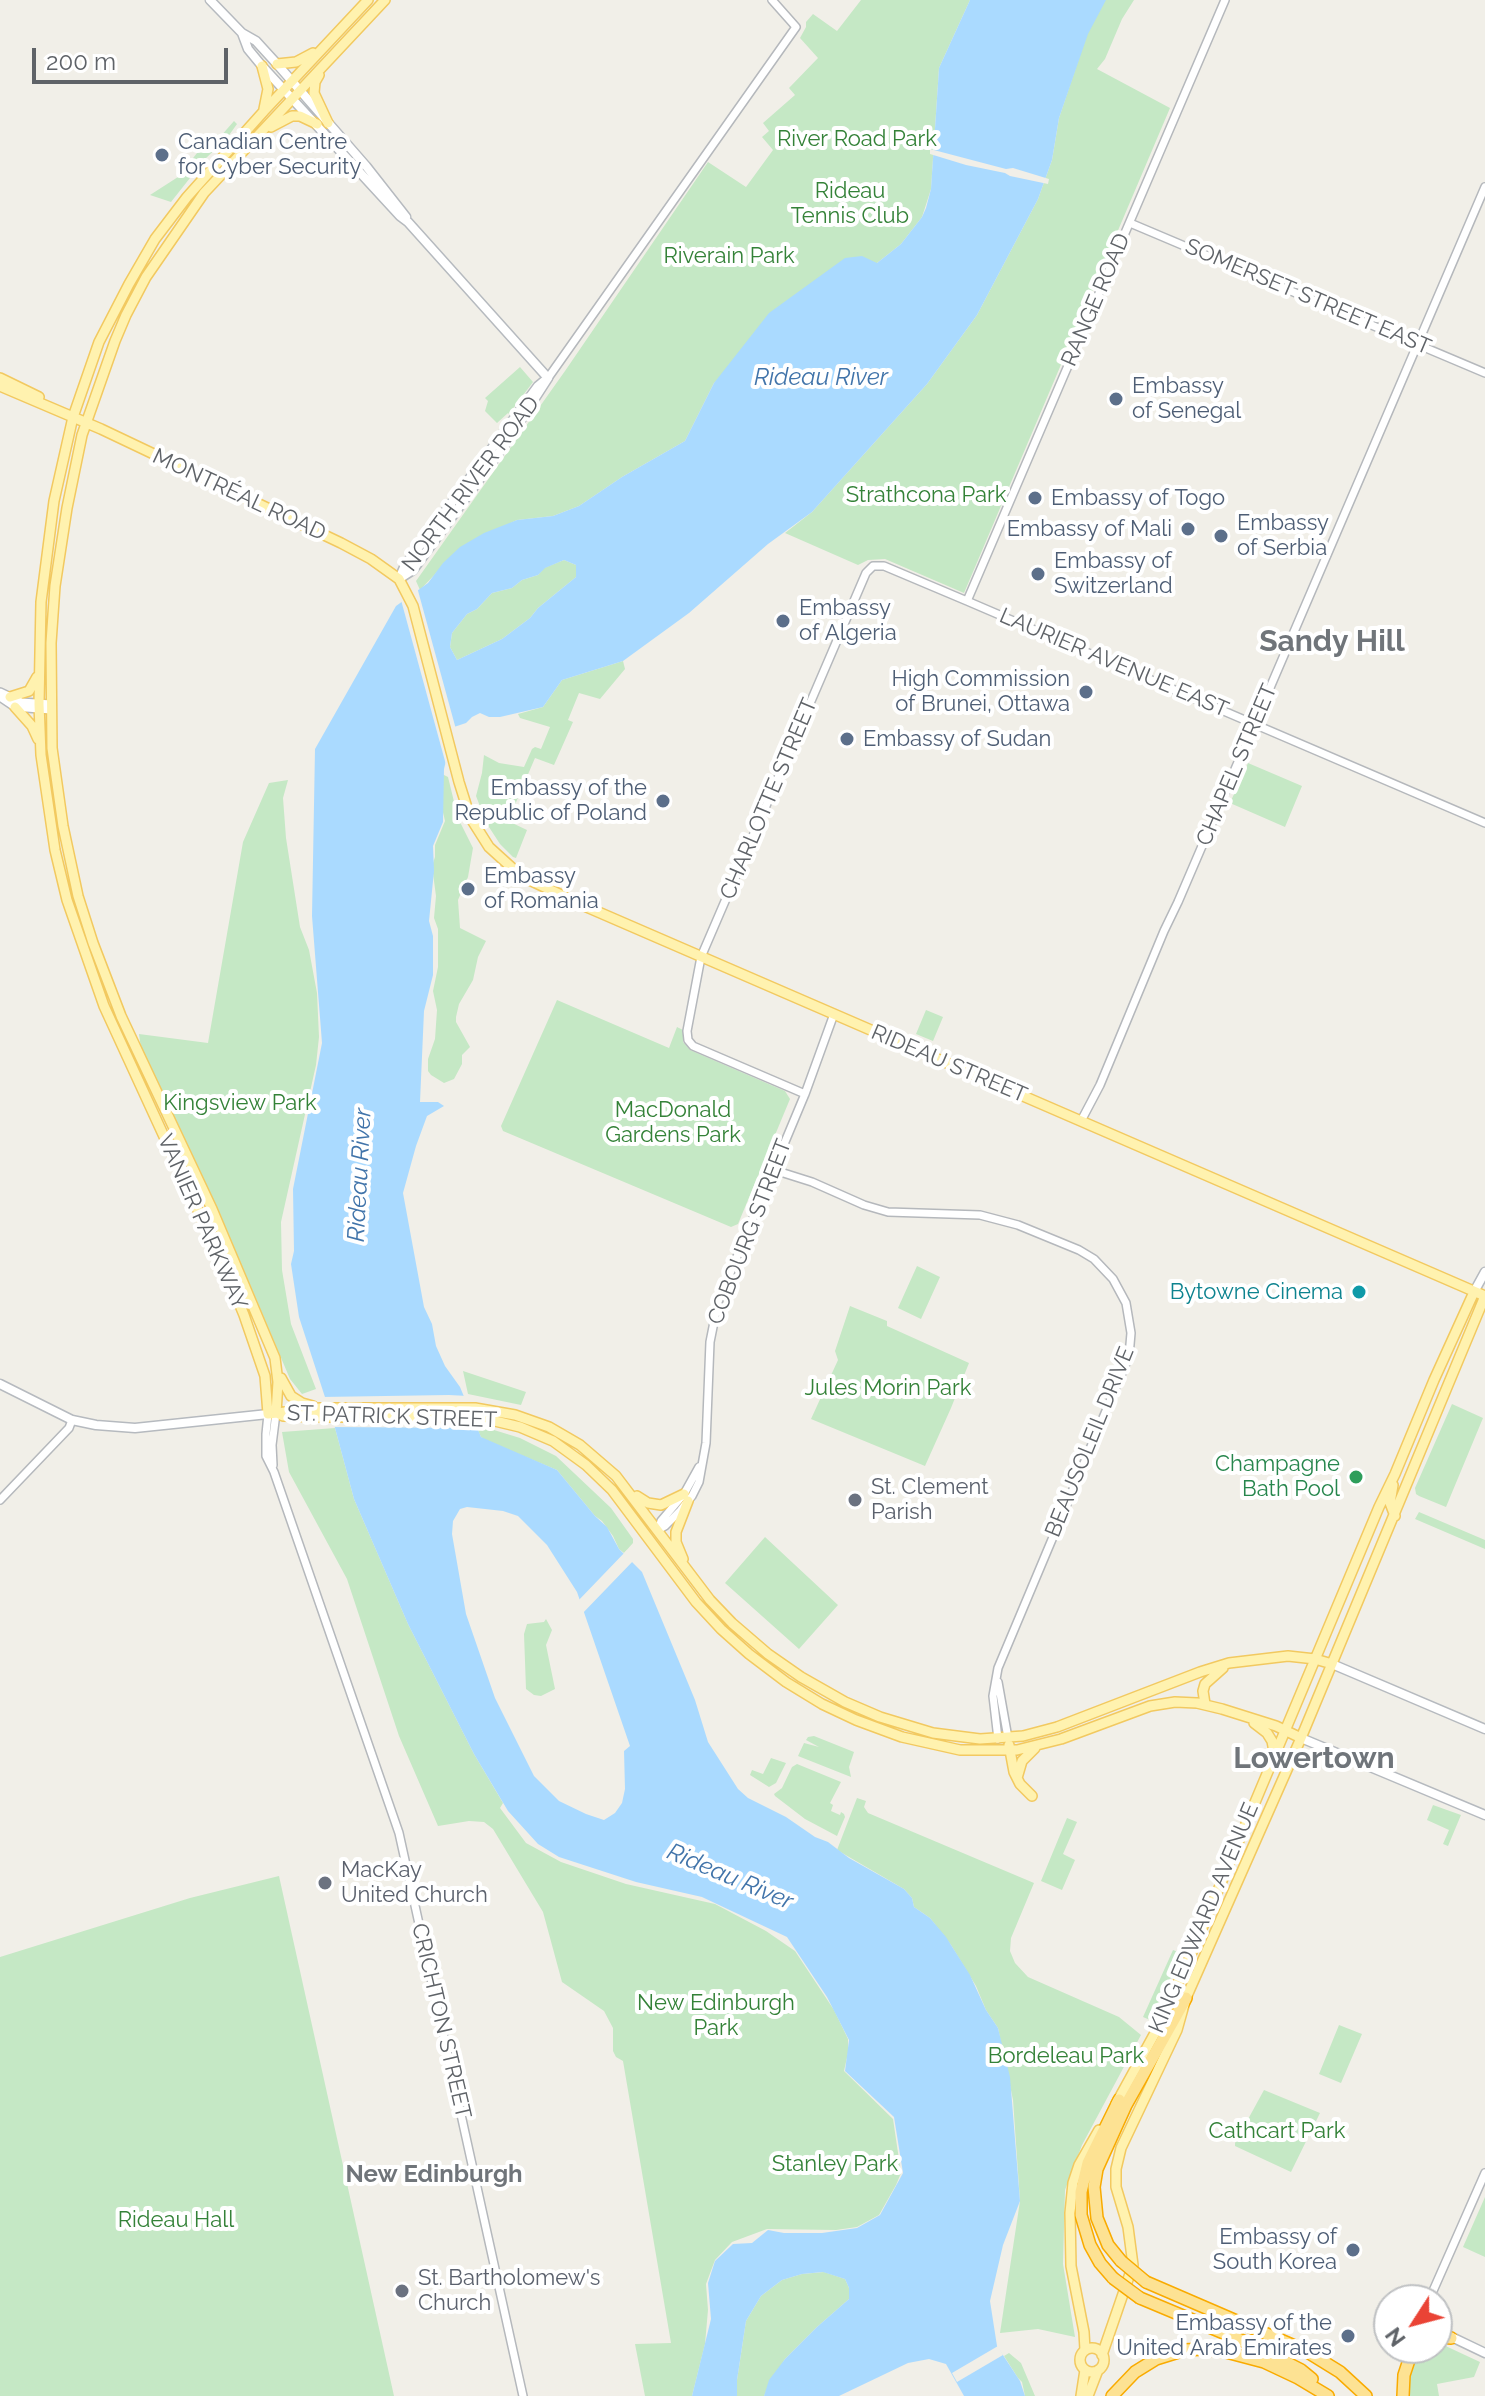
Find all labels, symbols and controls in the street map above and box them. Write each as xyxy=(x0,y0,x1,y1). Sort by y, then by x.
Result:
scale bar xyxy=(36,32,232,82)
text: 200 m xyxy=(46,47,116,76)
park label: River Road Park xyxy=(777,126,937,152)
place label: Canadian Centre for Cyber Security xyxy=(178,129,361,180)
marker: Canadian Centre for Cyber Security xyxy=(153,146,171,164)
park label: Rideau Tennis Club xyxy=(791,178,909,230)
street label: RANGE ROAD xyxy=(1056,230,1136,370)
street label: SOMERSET STREET EAST xyxy=(1181,233,1435,361)
park label: Riverain Park xyxy=(663,243,795,269)
water label: Rideau River xyxy=(754,364,888,392)
place label: Embassy of Senegal xyxy=(1132,373,1241,424)
marker: Embassy of Senegal xyxy=(1107,390,1125,408)
street label: NORTH RIVER ROAD xyxy=(397,391,545,577)
street label: MONTRÉAL ROAD xyxy=(148,443,330,547)
park label: Strathcona Park xyxy=(846,482,1006,508)
place label: Embassy of Togo xyxy=(1051,485,1225,511)
marker: Embassy of Togo xyxy=(1026,489,1044,507)
place label: Embassy of Serbia xyxy=(1237,510,1329,562)
place label: Embassy of Mali xyxy=(1007,516,1172,542)
marker: Embassy of Mali xyxy=(1179,520,1197,538)
marker: Embassy of Serbia xyxy=(1212,527,1230,545)
place label: Embassy of Switzerland xyxy=(1054,548,1173,600)
marker: Embassy of Switzerland xyxy=(1029,565,1047,583)
place label: Embassy of Algeria xyxy=(799,595,897,646)
street label: LAURIER AVENUE EAST xyxy=(996,603,1232,723)
marker: Embassy of Algeria xyxy=(774,612,792,630)
district label: Sandy Hill xyxy=(1259,624,1405,660)
place label: High Commission of Brunei, Ottawa xyxy=(892,666,1070,718)
street label: CHAPEL STREET xyxy=(1191,680,1283,850)
marker: High Commission of Brunei, Ottawa xyxy=(1077,683,1095,701)
street label: CHARLOTTE STREET xyxy=(715,694,823,904)
place label: Embassy of Sudan xyxy=(863,726,1051,752)
marker: Embassy of Sudan xyxy=(838,730,856,748)
place label: Embassy of the Republic of Poland xyxy=(455,775,647,826)
marker: Embassy of the Republic of Poland xyxy=(654,792,672,810)
place label: Embassy of Romania xyxy=(484,863,599,914)
marker: Embassy of Romania xyxy=(459,880,477,898)
street label: RIDEAU STREET xyxy=(867,1019,1031,1109)
park label: Kingsview Park xyxy=(163,1090,317,1116)
park label: MacDonald Gardens Park xyxy=(605,1097,741,1148)
water label: Rideau River xyxy=(342,1107,378,1243)
street label: VANIER PARKWAY xyxy=(151,1130,253,1314)
street label: COBOURG STREET xyxy=(703,1136,797,1328)
place label: Bytowne Cinema xyxy=(1170,1279,1343,1305)
marker: Bytowne Cinema xyxy=(1350,1283,1368,1301)
street label: BEAUSOLEIL DRIVE xyxy=(1040,1343,1140,1541)
park label: Jules Morin Park xyxy=(805,1375,971,1401)
street label: ST. PATRICK STREET xyxy=(286,1400,498,1434)
place label: Champagne Bath Pool xyxy=(1215,1451,1340,1502)
marker: Champagne Bath Pool xyxy=(1347,1468,1365,1486)
place label: St. Clement Parish xyxy=(871,1474,989,1526)
marker: St. Clement Parish xyxy=(846,1491,864,1509)
district label: Lowertown xyxy=(1233,1741,1395,1777)
street label: KING EDWARD AVENUE xyxy=(1143,1799,1265,2037)
water label: Rideau River xyxy=(663,1838,797,1916)
place label: MacKay United Church xyxy=(341,1857,488,1908)
marker: MacKay United Church xyxy=(316,1874,334,1892)
street label: CRICHTON STREET xyxy=(406,1921,476,2121)
park label: New Edinburgh Park xyxy=(637,1990,795,2042)
park label: Bordeleau Park xyxy=(988,2043,1144,2069)
park label: Cathcart Park xyxy=(1209,2118,1345,2144)
park label: Stanley Park xyxy=(772,2151,898,2177)
district label: New Edinburgh xyxy=(345,2161,523,2189)
park label: Rideau Hall xyxy=(118,2207,234,2233)
place label: Embassy of South Korea xyxy=(1213,2224,1337,2276)
marker: Embassy of South Korea xyxy=(1344,2241,1362,2259)
place label: St. Bartholomew's Church xyxy=(418,2265,600,2316)
marker: St. Bartholomew's Church xyxy=(393,2282,411,2300)
north arrow xyxy=(1373,2284,1453,2364)
place label: Embassy of the United Arab Emirates xyxy=(1116,2310,1332,2362)
text: N xyxy=(1380,2323,1411,2351)
marker: Embassy of the United Arab Emirates xyxy=(1339,2327,1357,2345)

